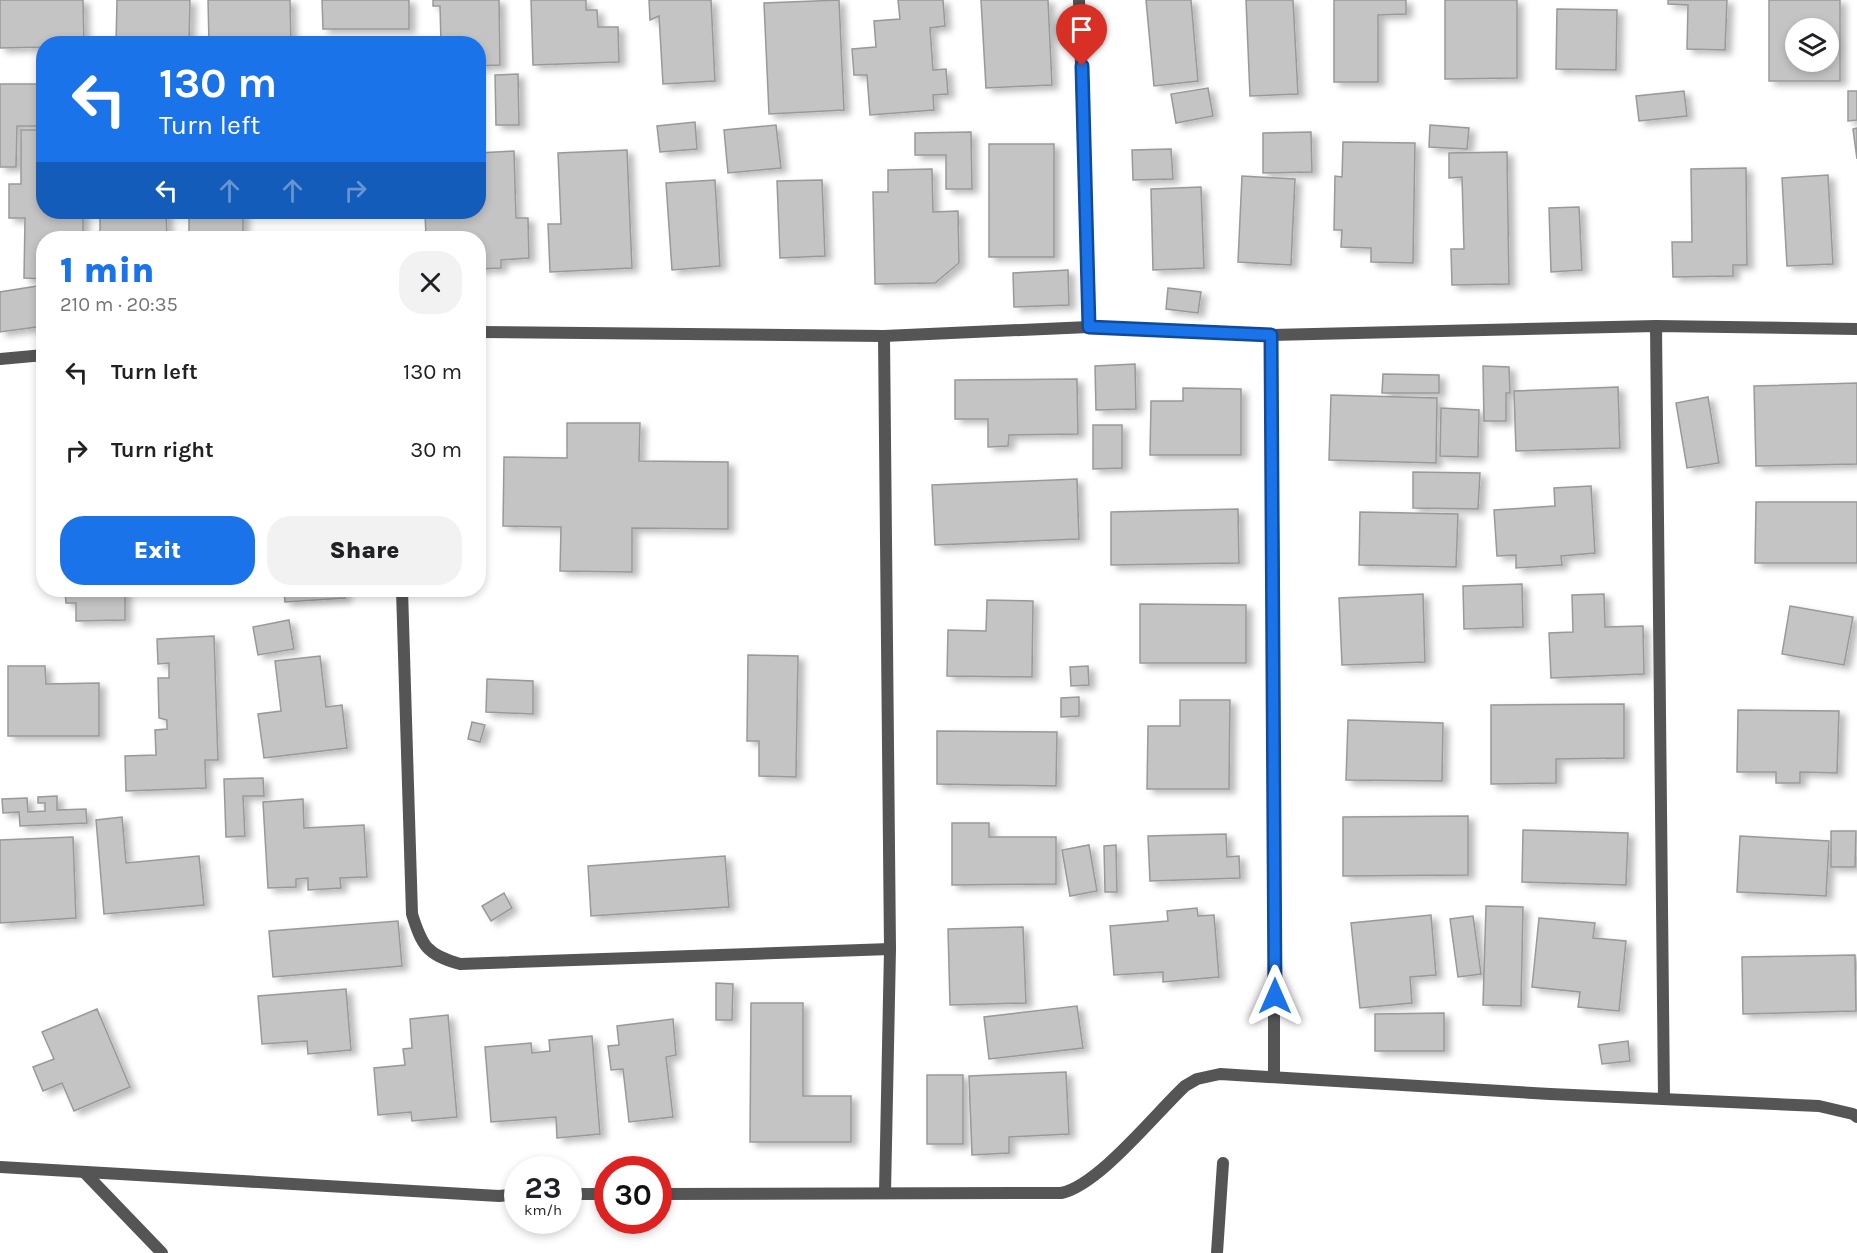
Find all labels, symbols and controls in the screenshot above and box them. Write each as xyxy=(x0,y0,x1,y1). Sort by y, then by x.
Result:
pin xyxy=(1056,4,1107,66)
icon: arrive xyxy=(1065,13,1098,46)
map controls xyxy=(1785,18,1839,72)
button: layers xyxy=(1785,18,1839,72)
text: 130 m xyxy=(159,58,277,108)
icon: left xyxy=(60,60,138,138)
text: Turn left xyxy=(159,109,260,141)
icon: left xyxy=(150,174,183,207)
icon: ahead xyxy=(213,174,246,207)
icon: ahead xyxy=(276,174,309,207)
icon: right xyxy=(339,174,372,207)
text: 1 min xyxy=(60,249,154,291)
button: close xyxy=(399,251,462,314)
text: 210 m · 20:35 xyxy=(60,293,178,316)
icon: left xyxy=(60,356,93,389)
text: Turn left xyxy=(111,359,198,385)
text: 130 m xyxy=(403,359,462,385)
icon: right xyxy=(60,434,93,467)
text: Turn right xyxy=(111,437,214,463)
text: 30 m xyxy=(410,437,462,463)
button: Exit xyxy=(60,516,255,585)
button: Share xyxy=(267,516,462,585)
position arrow xyxy=(1243,964,1307,1028)
speed limit sign: 30 xyxy=(594,1156,672,1234)
text: 23 xyxy=(525,1170,561,1206)
text: km/h xyxy=(524,1201,562,1219)

